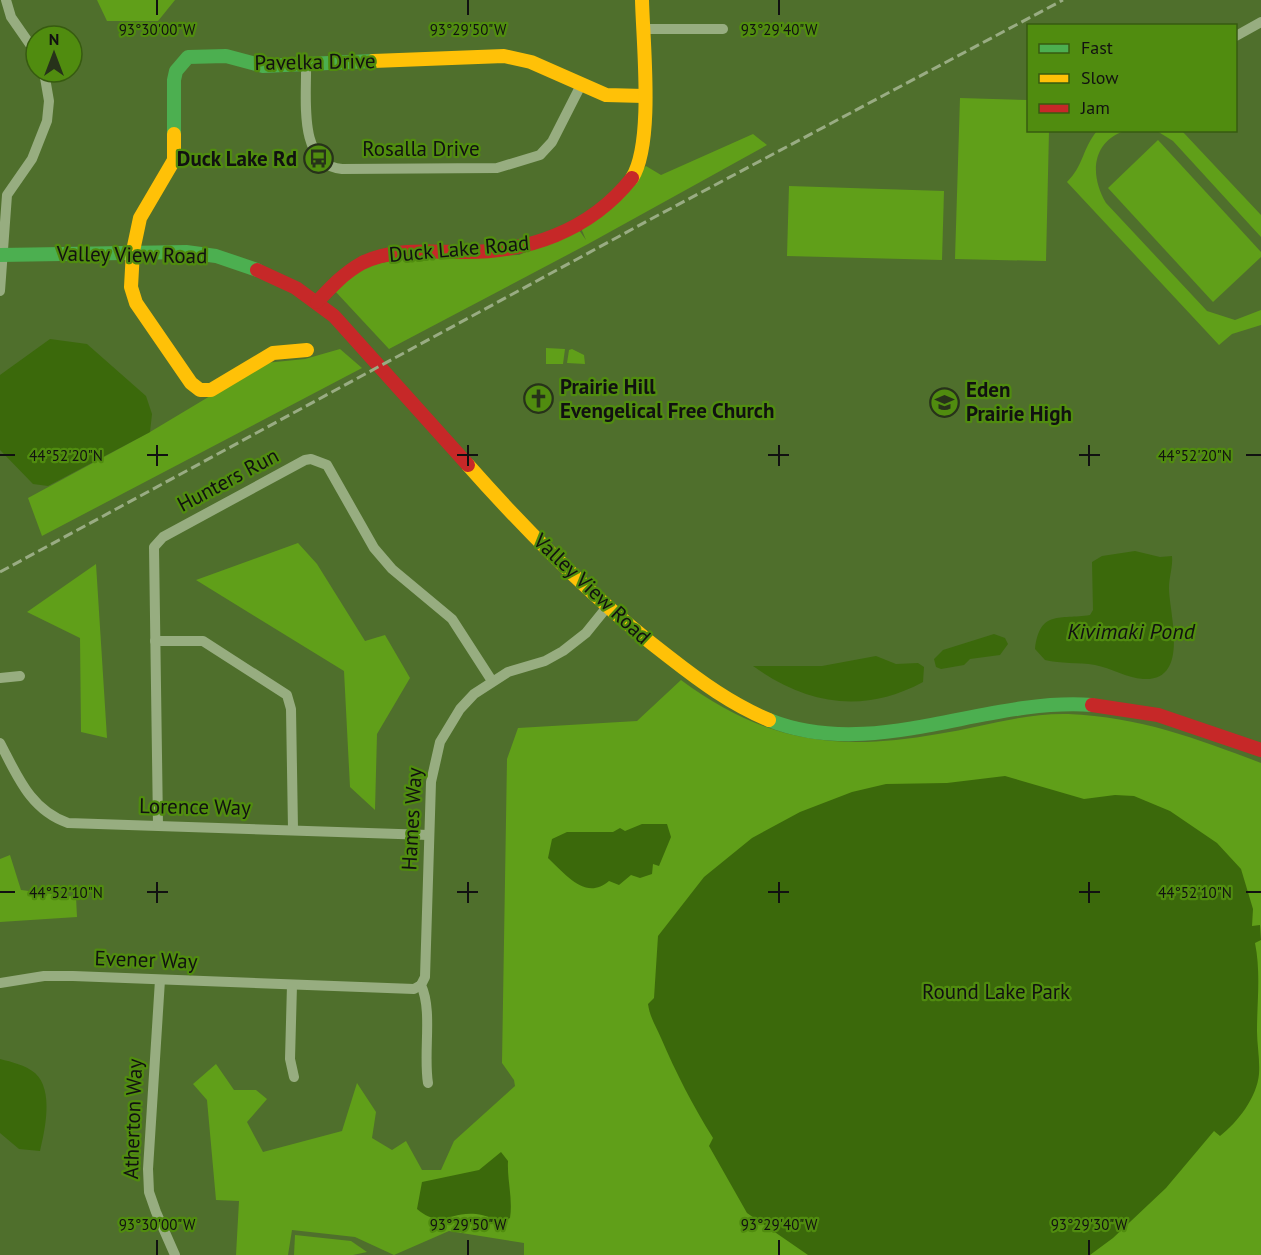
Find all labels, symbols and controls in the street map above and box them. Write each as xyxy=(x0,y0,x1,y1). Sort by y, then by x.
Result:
text: 93°30'00"W xyxy=(119,20,196,39)
text: 93°29'50"W xyxy=(430,20,507,39)
text: 93°29'40"W xyxy=(741,20,818,39)
north arrow xyxy=(24,24,84,84)
legend xyxy=(1027,24,1237,132)
text: N xyxy=(49,29,59,49)
text: Fast xyxy=(1081,36,1113,59)
street label: Pavelka Drive xyxy=(254,47,376,76)
text: Slow xyxy=(1081,66,1119,89)
text: Jam xyxy=(1080,96,1110,119)
street label: Rosalla Drive xyxy=(362,135,480,162)
bus stop icon: Duck Lake Rd xyxy=(302,143,334,175)
place label: Duck Lake Rd xyxy=(177,145,297,172)
street label: Duck Lake Road xyxy=(388,229,530,268)
street label: Valley View Road xyxy=(55,240,208,269)
place label: Prairie Hill Evengelical Free Church xyxy=(560,373,774,424)
place label: Eden Prairie High xyxy=(966,376,1072,427)
church icon: Prairie Hill Evengelical Free Church xyxy=(523,383,555,415)
school or university icon: Eden Prairie High xyxy=(929,386,961,418)
street label: Hunters Run xyxy=(172,442,283,518)
text: 44°52'20"N xyxy=(29,446,103,465)
text: 44°52'20"N xyxy=(1158,446,1232,465)
street label: Valley View Road xyxy=(527,527,657,650)
water label: Kivimaki Pond xyxy=(1067,617,1196,645)
street label: Hames Way xyxy=(395,767,428,871)
street label: Lorence Way xyxy=(139,792,251,821)
text: 44°52'10"N xyxy=(29,883,103,902)
text: 44°52'10"N xyxy=(1158,883,1232,902)
street label: Evener Way xyxy=(94,944,198,975)
park label: Round Lake Park xyxy=(922,978,1070,1005)
street label: Atherton Way xyxy=(117,1058,148,1180)
text: 93°30'00"W xyxy=(119,1215,196,1234)
text: 93°29'50"W xyxy=(430,1215,507,1234)
text: 93°29'40"W xyxy=(741,1215,818,1234)
text: 93°29'30"W xyxy=(1051,1215,1128,1234)

